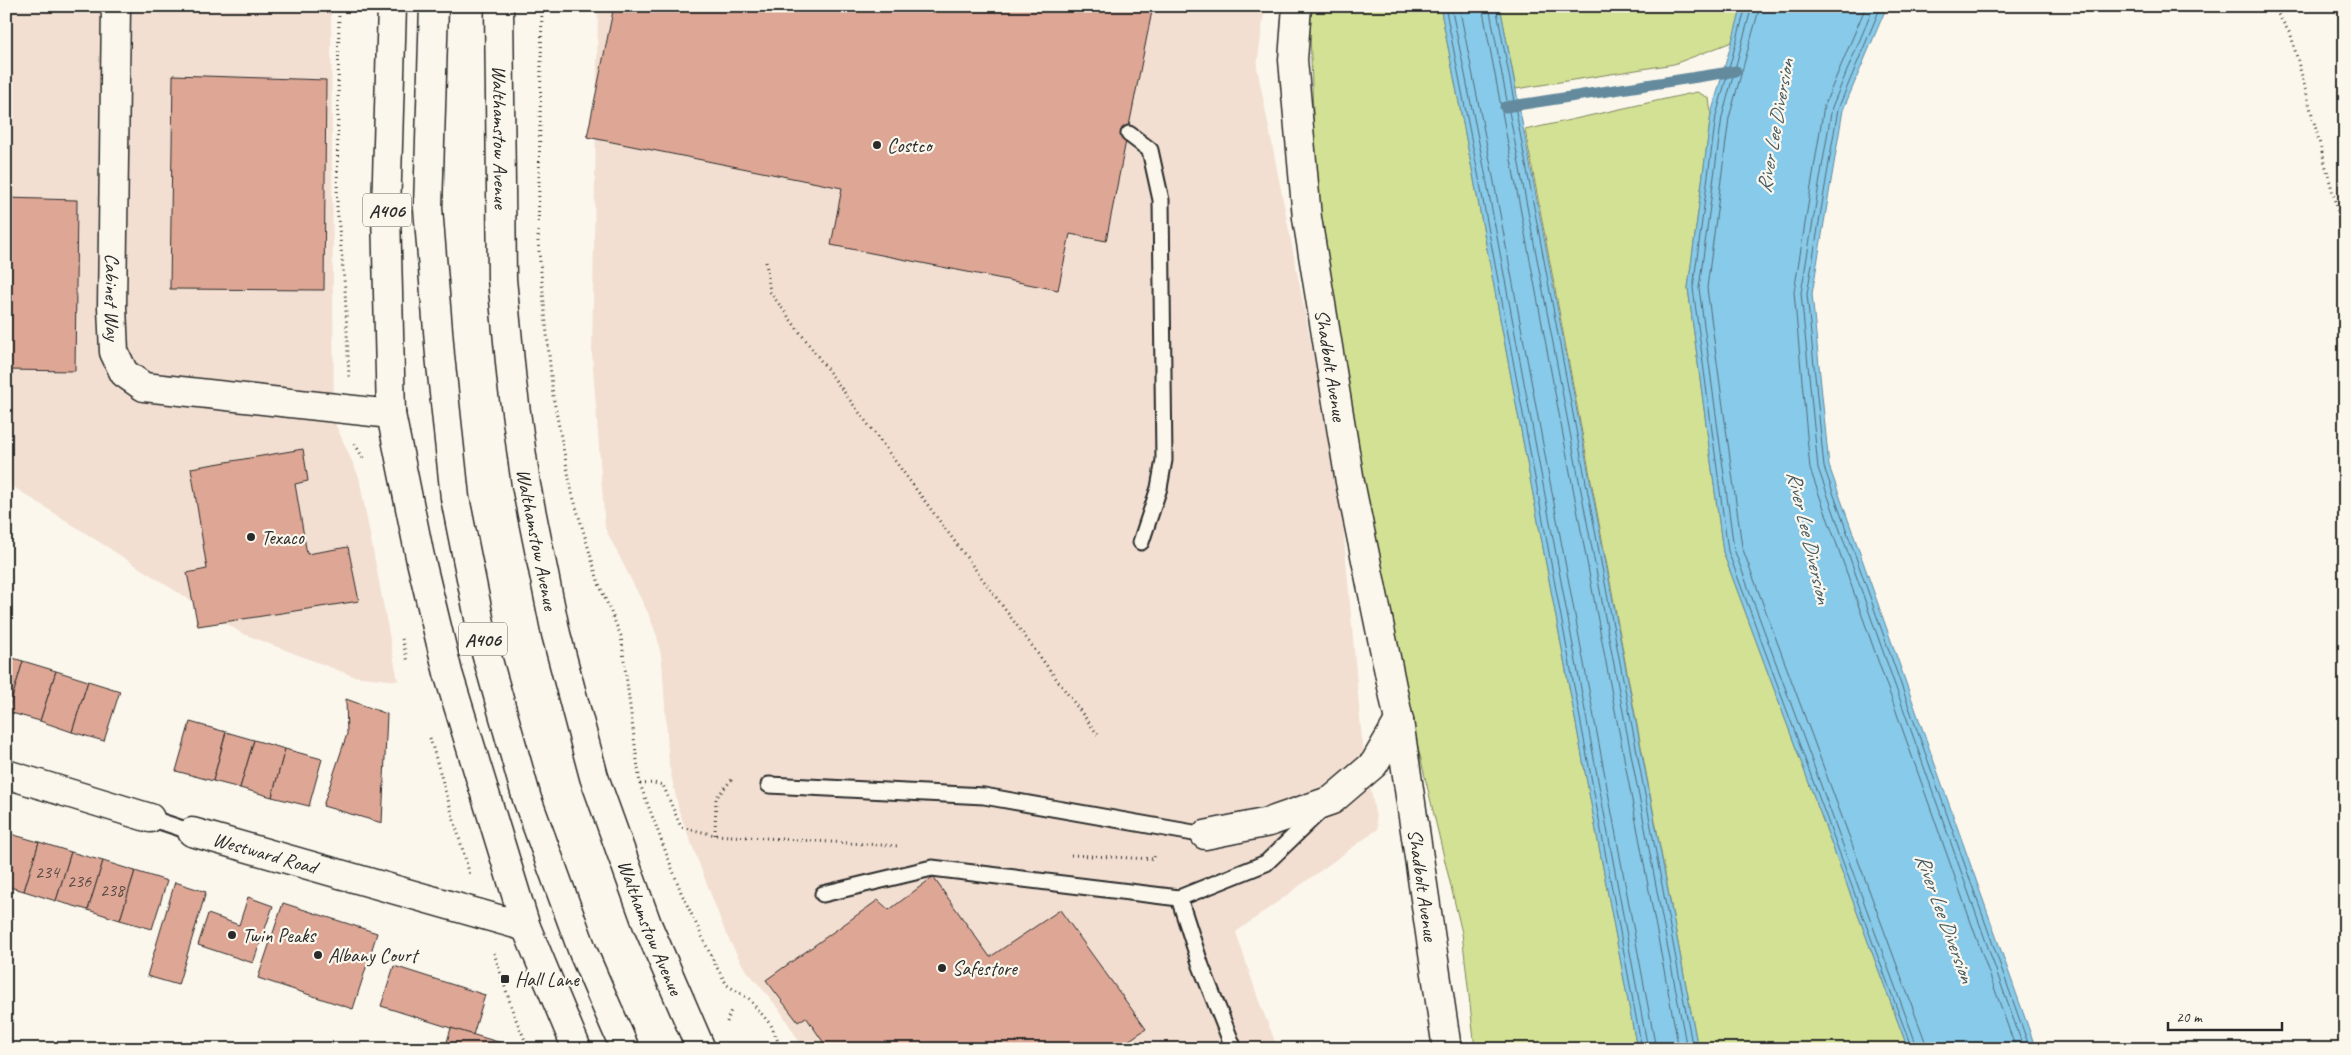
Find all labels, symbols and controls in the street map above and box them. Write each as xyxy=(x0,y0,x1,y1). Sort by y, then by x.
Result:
water label: River Lee Diversion xyxy=(1750,56,1800,195)
street label: Walthamstow Avenue xyxy=(487,65,513,210)
place label: Costco xyxy=(887,133,933,158)
marker: Costco xyxy=(871,139,883,151)
road number: A406 xyxy=(363,194,411,226)
street label: Cabinet Way xyxy=(99,253,126,343)
street label: Shadbolt Avenue xyxy=(1309,308,1352,424)
street label: Walthamstow Avenue xyxy=(511,467,563,614)
water label: River Lee Diversion xyxy=(1781,468,1837,607)
place label: Texaco xyxy=(261,525,305,550)
marker: Texaco xyxy=(245,531,257,543)
road number: A406 xyxy=(459,622,507,656)
street label: Westward Road xyxy=(210,827,323,881)
street label: Shadbolt Avenue xyxy=(1402,828,1443,944)
water label: River Lee Diversion xyxy=(1910,850,1981,987)
street label: Walthamstow Avenue xyxy=(612,857,689,1000)
house number: 234 xyxy=(35,861,61,883)
house number: 236 xyxy=(67,870,92,892)
house number: 238 xyxy=(100,879,126,901)
place label: Twin Peaks xyxy=(242,923,317,948)
marker: Twin Peaks xyxy=(226,929,238,941)
place label: Albany Court xyxy=(328,943,421,968)
marker: Albany Court xyxy=(312,949,324,961)
place label: Safestore xyxy=(952,956,1018,981)
marker: Safestore xyxy=(936,962,948,974)
place label: Hall Lane xyxy=(515,967,580,992)
marker: Hall Lane xyxy=(499,973,511,985)
scale bar xyxy=(2168,1000,2282,1032)
text: 20 m xyxy=(2176,1008,2203,1027)

